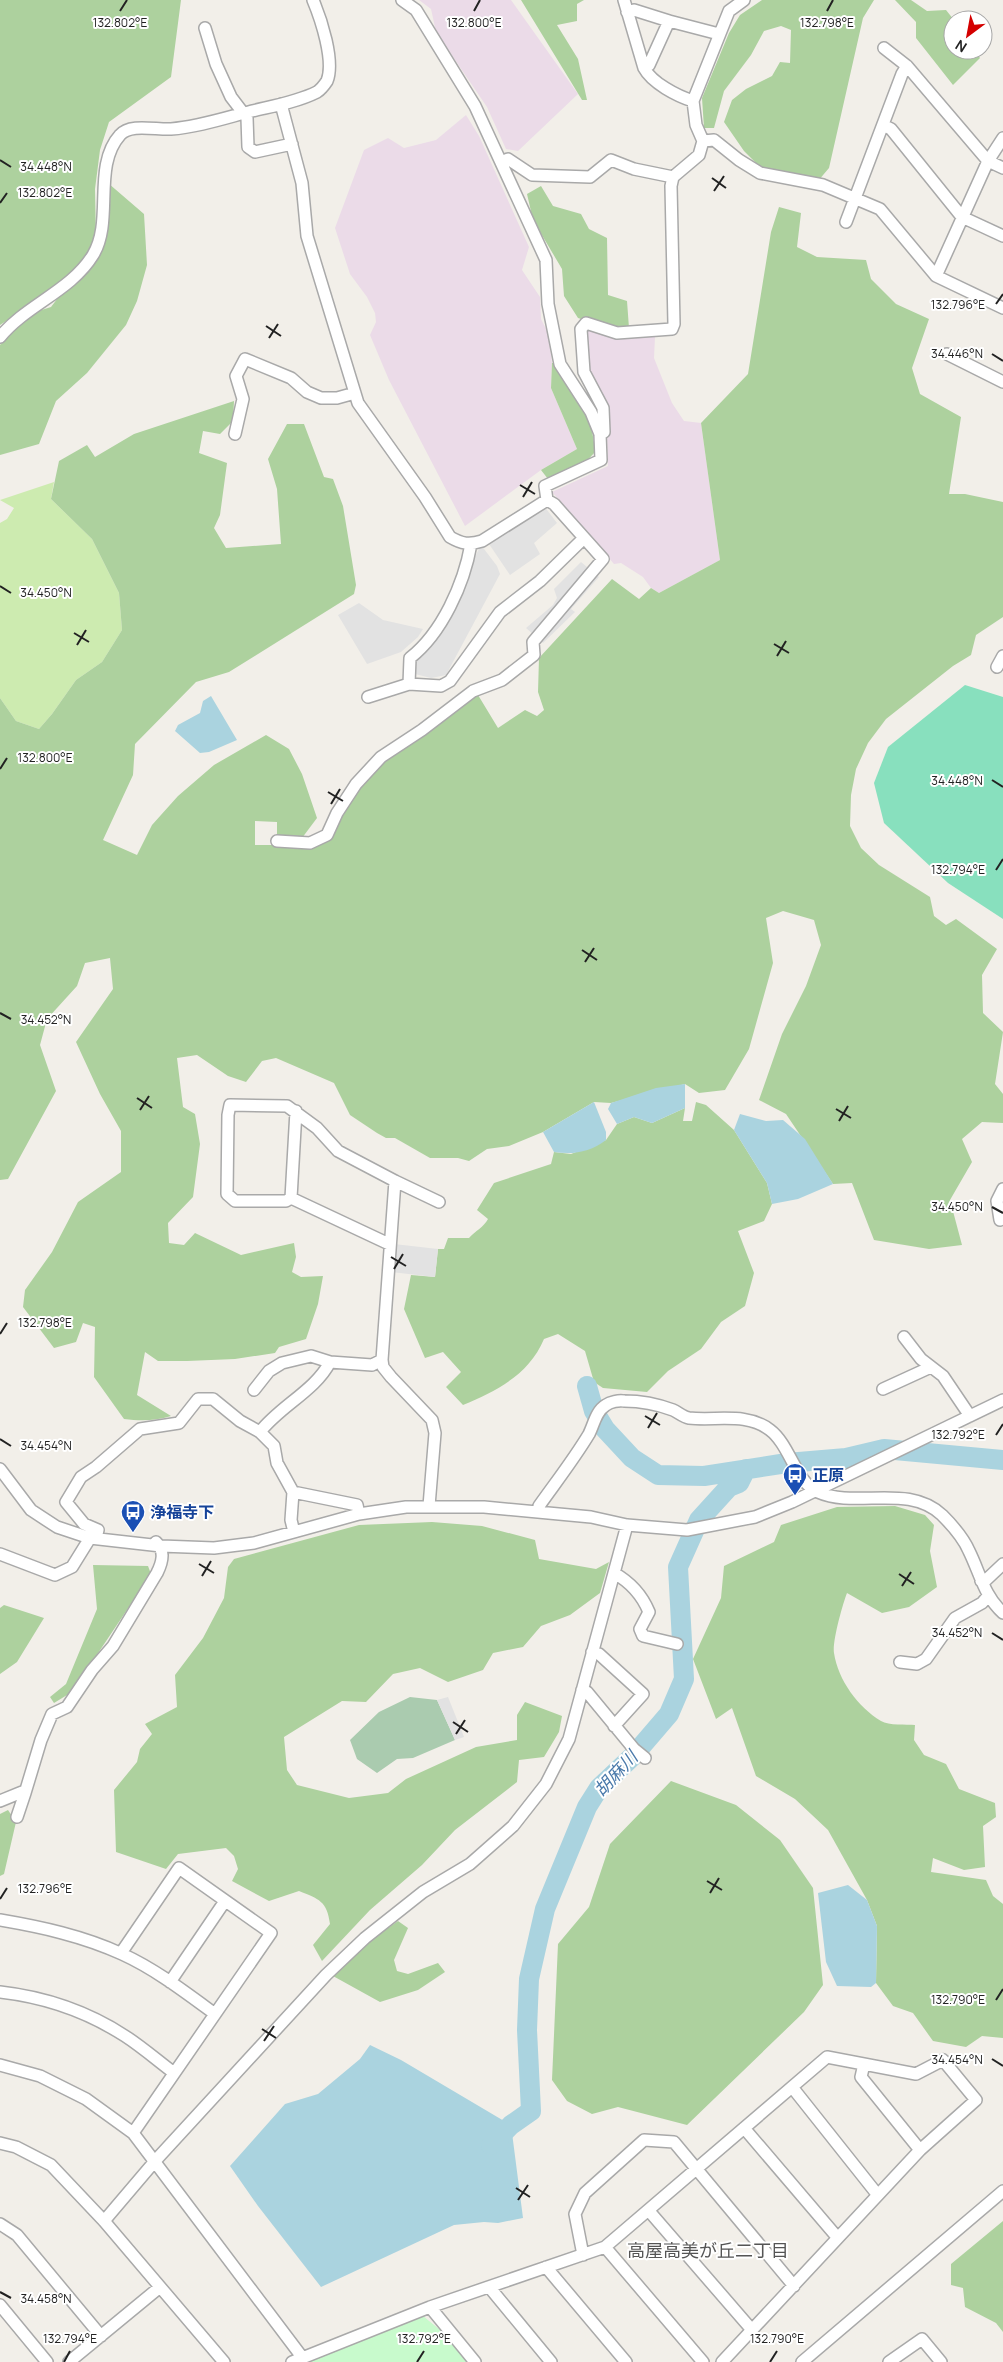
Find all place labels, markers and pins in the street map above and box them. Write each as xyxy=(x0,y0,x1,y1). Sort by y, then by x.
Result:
bus stop icon: 正原 xyxy=(782,1462,808,1496)
place label: 正原 xyxy=(812,1464,844,1486)
bus stop icon: 浄福寺下 xyxy=(120,1499,146,1533)
place label: 浄福寺下 xyxy=(150,1501,214,1523)

